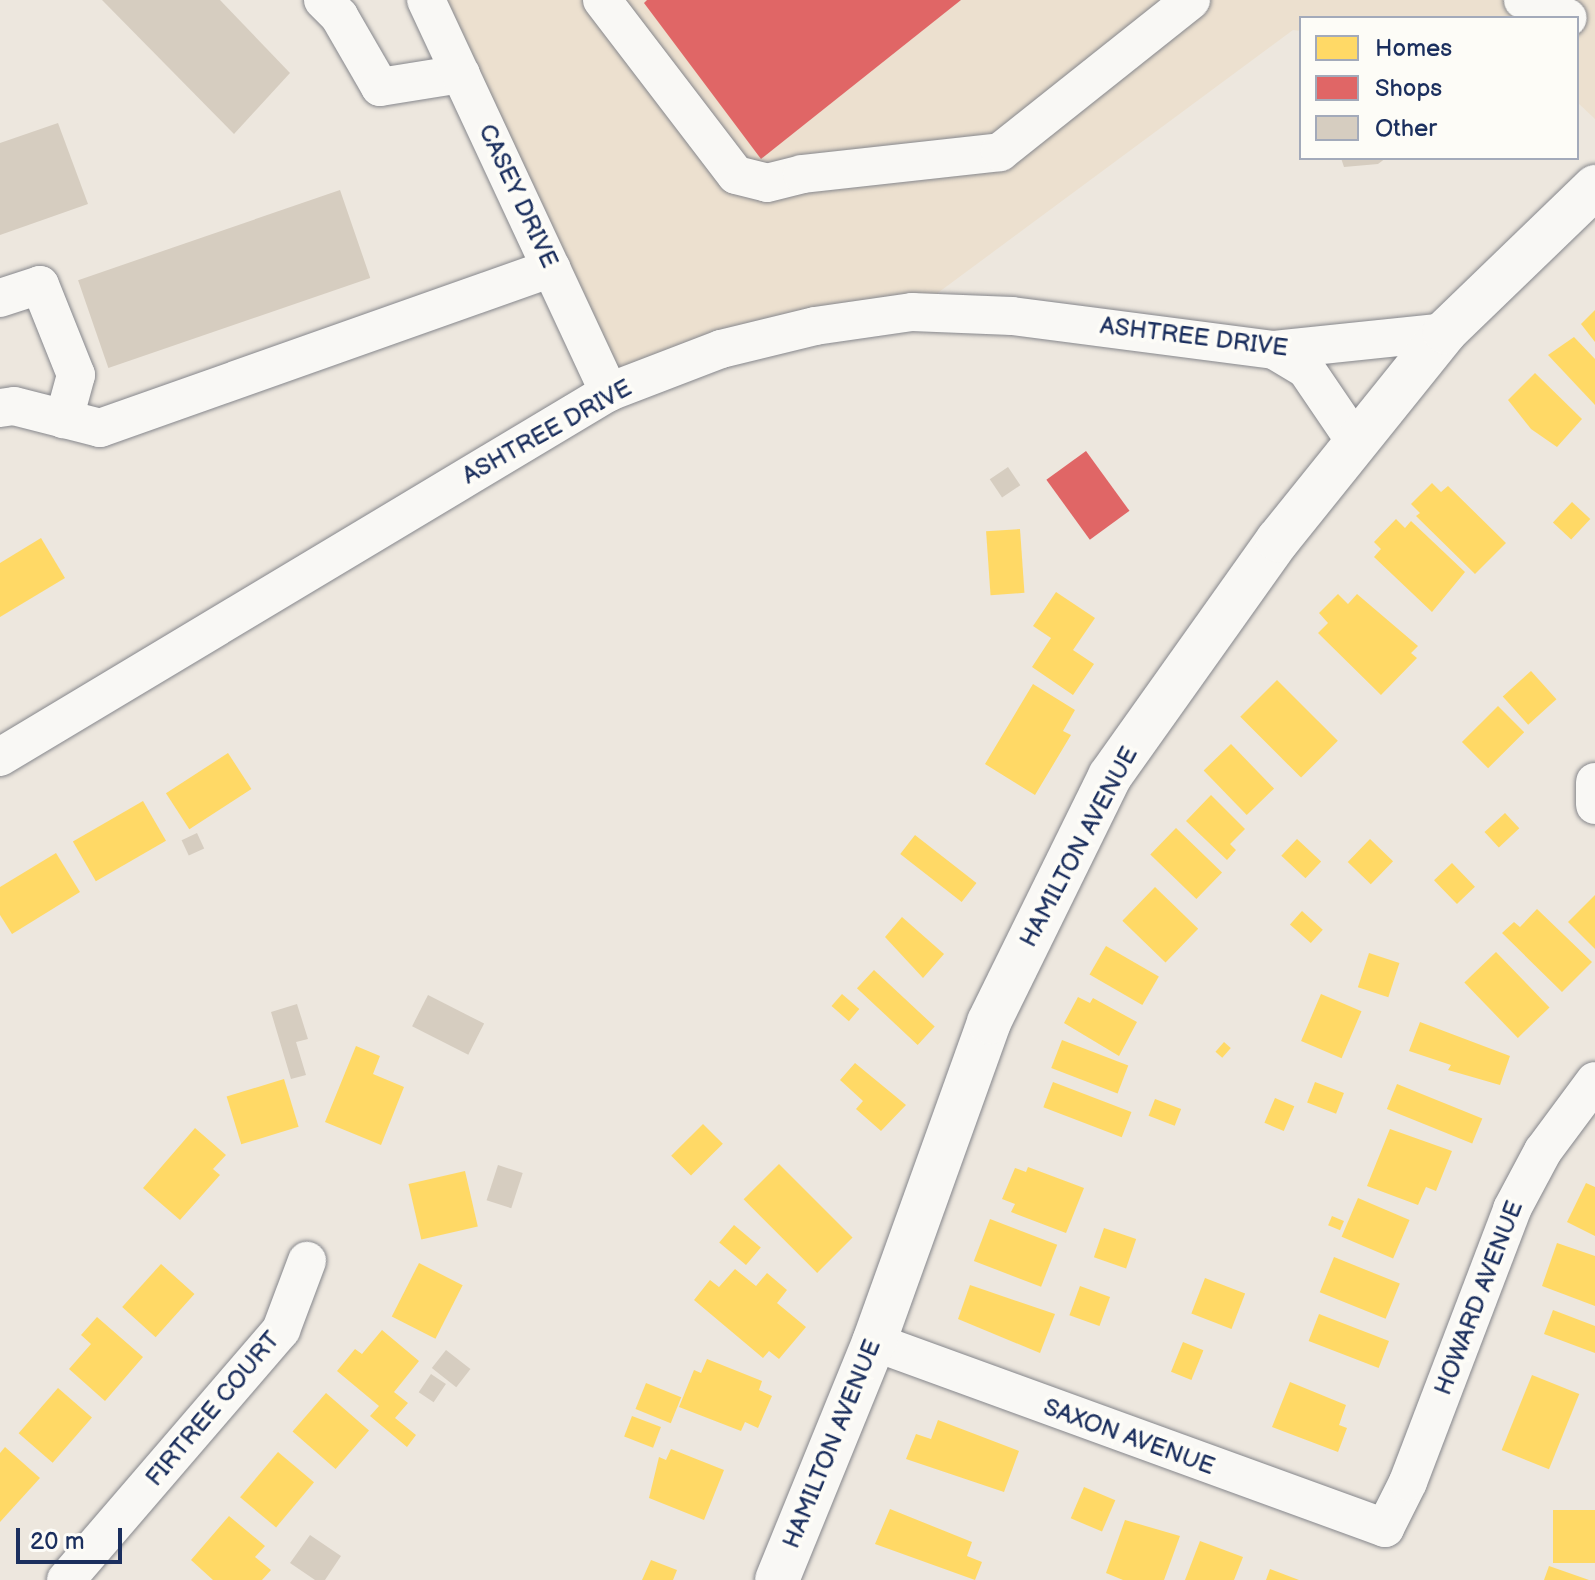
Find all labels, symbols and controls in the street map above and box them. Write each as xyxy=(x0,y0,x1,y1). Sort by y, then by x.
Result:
legend xyxy=(1299,16,1579,160)
text: Homes xyxy=(1375,34,1452,63)
text: Shops xyxy=(1375,74,1442,103)
text: Other xyxy=(1375,114,1437,143)
street label: CASEY DRIVE xyxy=(472,120,564,272)
street label: ASHTREE DRIVE xyxy=(1098,311,1290,363)
street label: ASHTREE DRIVE xyxy=(457,374,637,490)
street label: HAMILTON AVENUE xyxy=(1014,742,1144,952)
street label: HOWARD AVENUE xyxy=(1429,1197,1529,1399)
street label: FIRTREE COURT xyxy=(140,1326,286,1492)
street label: HAMILTON AVENUE xyxy=(777,1335,887,1553)
street label: SAXON AVENUE xyxy=(1039,1393,1219,1481)
scale bar xyxy=(20,1512,126,1562)
text: 20 m xyxy=(30,1527,85,1556)

